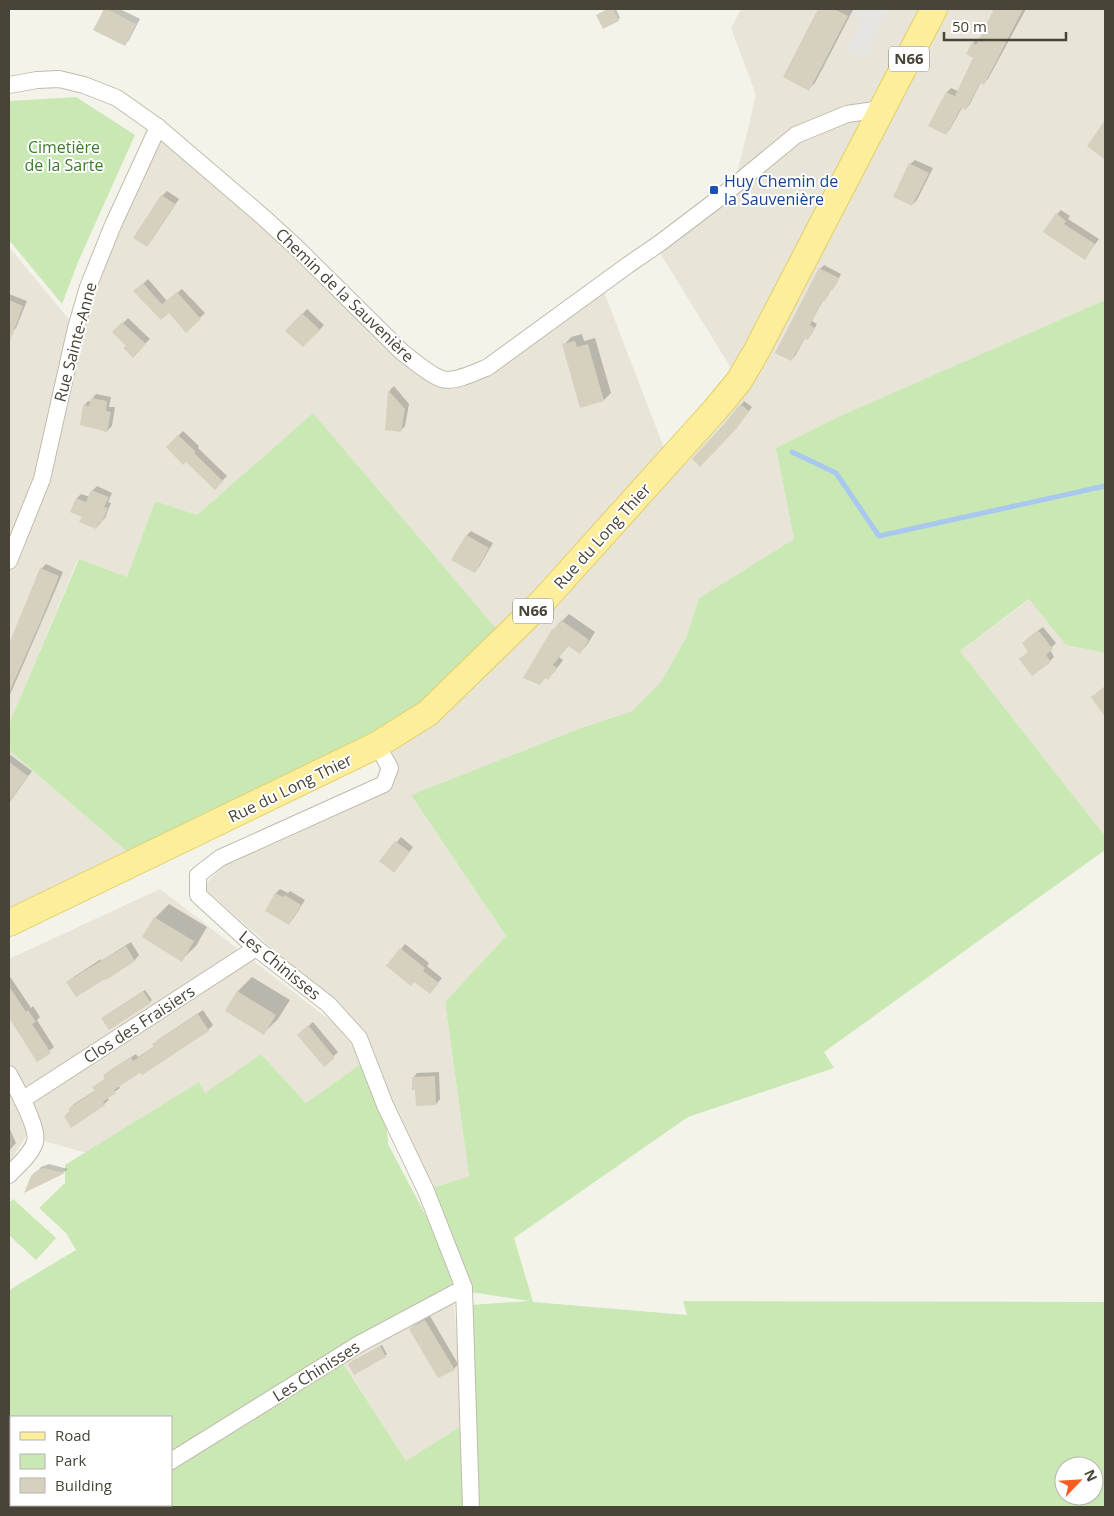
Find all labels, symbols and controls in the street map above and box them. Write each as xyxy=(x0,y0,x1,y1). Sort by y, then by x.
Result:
scale bar xyxy=(944,10,1066,42)
text: 50 m xyxy=(952,16,987,36)
road number: N66 xyxy=(889,46,929,72)
park label: Cimetière de la Sarte xyxy=(25,136,103,176)
place label: Huy Chemin de la Sauvenière xyxy=(724,170,838,210)
marker: Huy Chemin de la Sauvenière xyxy=(708,184,720,196)
street label: Chemin de la Sauvenière xyxy=(271,223,419,367)
street label: Rue Sainte-Anne xyxy=(48,280,102,404)
street label: Rue du Long Thier xyxy=(549,478,656,594)
road number: N66 xyxy=(513,598,553,624)
street label: Rue du Long Thier xyxy=(224,748,356,828)
street label: Les Chinisses xyxy=(235,925,325,1005)
street label: Clos des Fraisiers xyxy=(79,980,199,1068)
street label: Les Chinisses xyxy=(268,1336,364,1406)
legend xyxy=(10,1416,172,1506)
text: Road xyxy=(55,1425,91,1445)
text: Park xyxy=(55,1450,86,1470)
north arrow xyxy=(1054,1456,1104,1506)
text: N xyxy=(1080,1466,1102,1484)
text: Building xyxy=(55,1475,112,1495)

